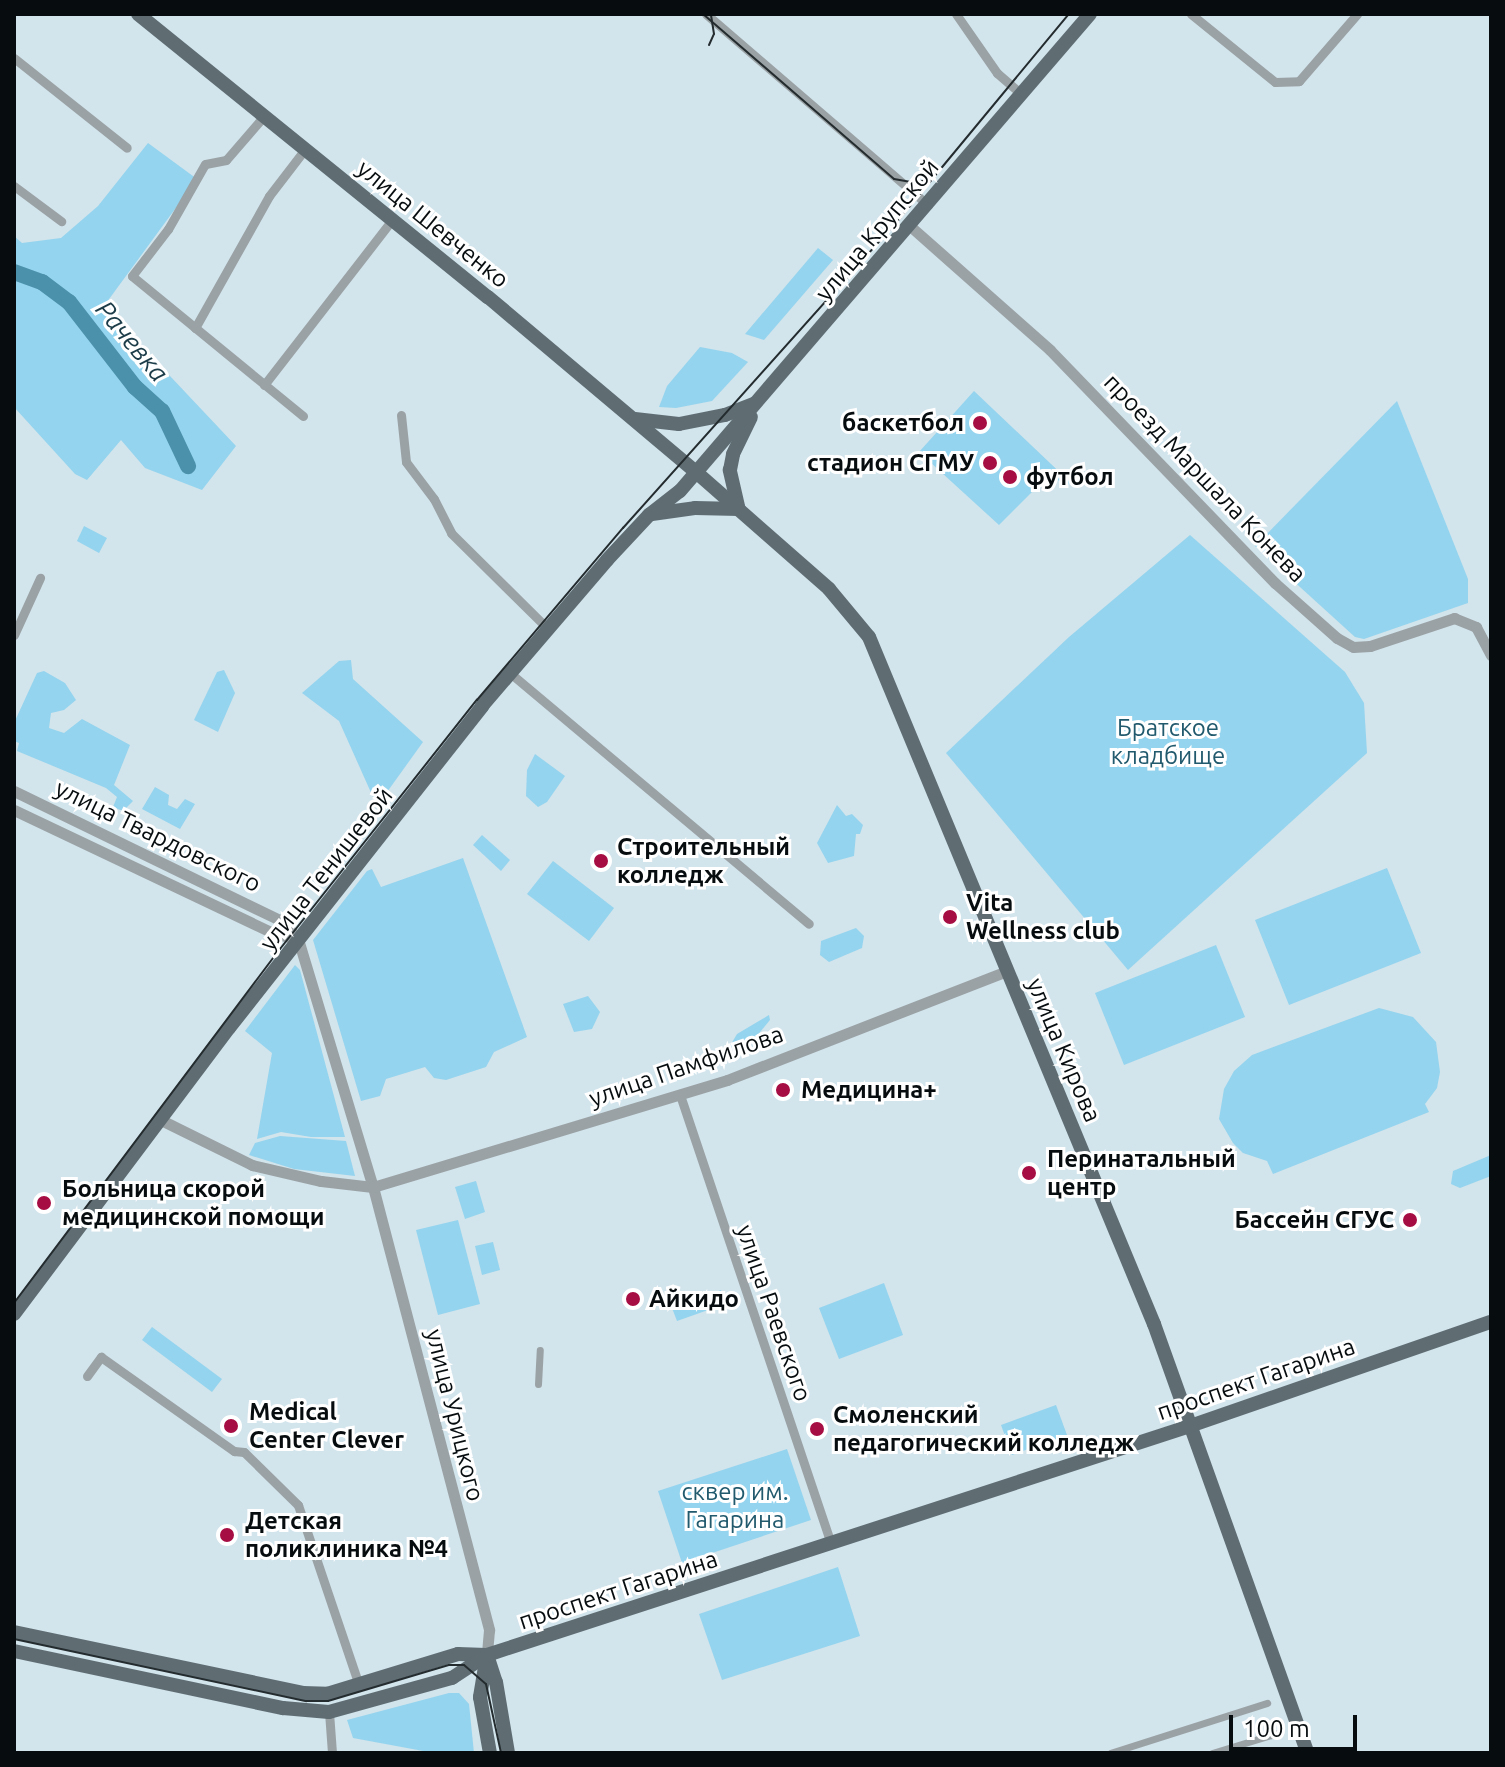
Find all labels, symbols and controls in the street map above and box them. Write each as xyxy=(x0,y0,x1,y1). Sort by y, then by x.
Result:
street label: улица Крупской xyxy=(809,153,945,307)
street label: улица Шевченко xyxy=(351,154,515,294)
water label: Рачевка xyxy=(89,294,175,388)
street label: проезд Маршала Конева xyxy=(1098,368,1312,588)
place label: баскетбол xyxy=(842,409,964,437)
marker: баскетбол xyxy=(971,414,989,432)
place label: стадион СГМУ xyxy=(807,449,974,477)
marker: стадион СГМУ xyxy=(981,454,999,472)
place label: футбол xyxy=(1026,463,1114,491)
marker: футбол xyxy=(1001,468,1019,486)
park label: Братское кладбище xyxy=(1111,714,1225,770)
street label: улица Твардовского xyxy=(51,774,265,898)
street label: улица Тенишевой xyxy=(253,782,399,956)
place label: Строительный колледж xyxy=(617,833,790,889)
marker: Строительный колледж xyxy=(592,852,610,870)
place label: Vita Wellness club xyxy=(966,889,1120,945)
marker: Vita Wellness club xyxy=(941,908,959,926)
street label: улица Кирова xyxy=(1021,974,1107,1126)
street label: улица Памфилова xyxy=(585,1019,787,1113)
place label: Медицина+ xyxy=(801,1076,937,1104)
marker: Медицина+ xyxy=(772,1079,794,1101)
place label: Перинатальный центр xyxy=(1047,1145,1236,1201)
marker: Перинатальный центр xyxy=(1018,1162,1040,1184)
place label: Больница скорой медицинской помощи xyxy=(62,1175,324,1231)
marker: Больница скорой медицинской помощи xyxy=(33,1192,55,1214)
place label: Бассейн СГУС xyxy=(1234,1206,1394,1234)
marker: Бассейн СГУС xyxy=(1401,1211,1419,1229)
street label: улица Раевского xyxy=(730,1221,818,1405)
place label: Айкидо xyxy=(649,1285,739,1313)
marker: Айкидо xyxy=(624,1290,642,1308)
street label: улица Урицкого xyxy=(420,1326,490,1504)
street label: проспект Гагарина xyxy=(1153,1332,1359,1426)
place label: Medical Center Clever xyxy=(249,1398,404,1454)
place label: Смоленский педагогический колледж xyxy=(833,1401,1134,1457)
marker: Medical Center Clever xyxy=(220,1415,242,1437)
marker: Смоленский педагогический колледж xyxy=(808,1420,826,1438)
park label: сквер им. Гагарина xyxy=(681,1478,789,1534)
place label: Детская поликлиника №4 xyxy=(245,1507,448,1563)
marker: Детская поликлиника №4 xyxy=(216,1524,238,1546)
street label: проспект Гагарина xyxy=(515,1544,721,1636)
scale bar xyxy=(1233,1699,1361,1749)
text: 100 m xyxy=(1243,1715,1310,1742)

